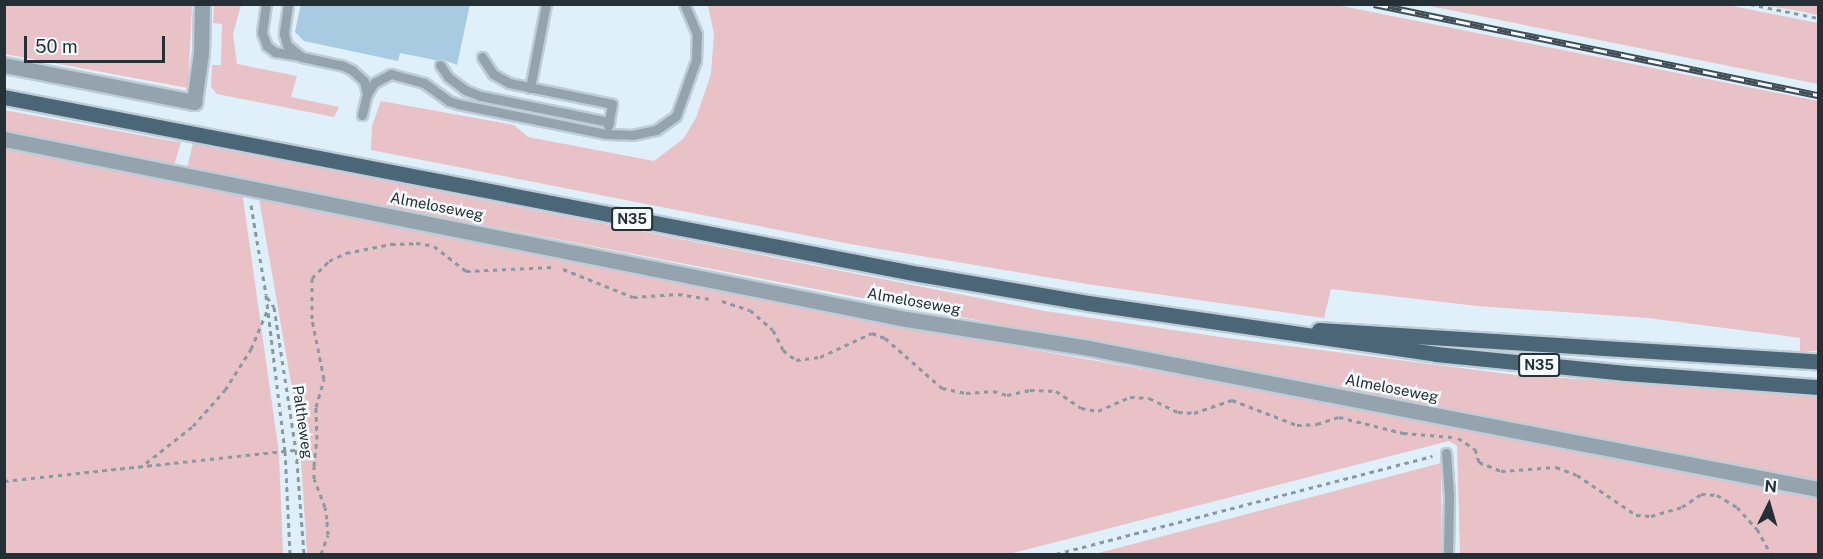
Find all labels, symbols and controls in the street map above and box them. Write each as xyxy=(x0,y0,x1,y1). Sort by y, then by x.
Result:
scale bar xyxy=(27,24,168,62)
text: 50 m xyxy=(35,36,78,57)
street label: Almeloseweg xyxy=(389,188,485,224)
road number: N35 xyxy=(611,208,653,230)
street label: Almeloseweg xyxy=(866,284,962,318)
road number: N35 xyxy=(1518,354,1560,376)
street label: Almeloseweg xyxy=(1344,370,1440,406)
street label: Paltheweg xyxy=(289,384,317,460)
north arrow xyxy=(1739,475,1799,535)
text: N xyxy=(1764,477,1778,497)

